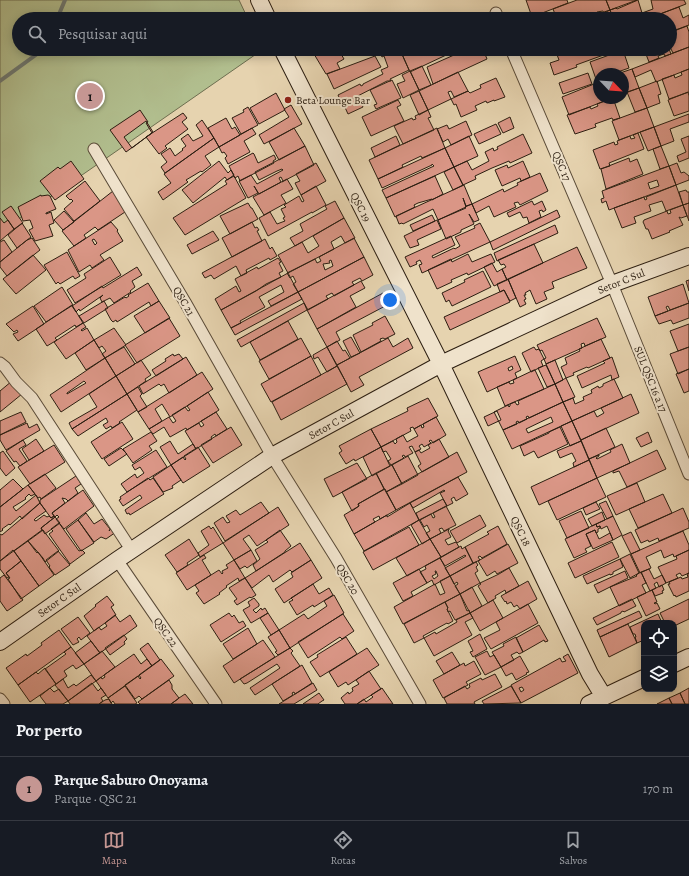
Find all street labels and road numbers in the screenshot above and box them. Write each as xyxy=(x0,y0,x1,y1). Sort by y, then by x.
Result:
street label: QSC 17 xyxy=(549,149,575,184)
street label: QSC 19 xyxy=(347,190,374,225)
street label: Setor C Sul xyxy=(595,265,647,298)
street label: QSC 21 xyxy=(169,284,198,319)
street label: SUL QSC 16 a 17 xyxy=(630,344,671,415)
street label: Setor C Sul xyxy=(306,406,357,443)
street label: QSC 18 xyxy=(507,514,534,549)
street label: QSC 20 xyxy=(333,561,363,598)
street label: Setor C Sul xyxy=(35,580,84,621)
street label: QSC 22 xyxy=(150,614,181,650)

